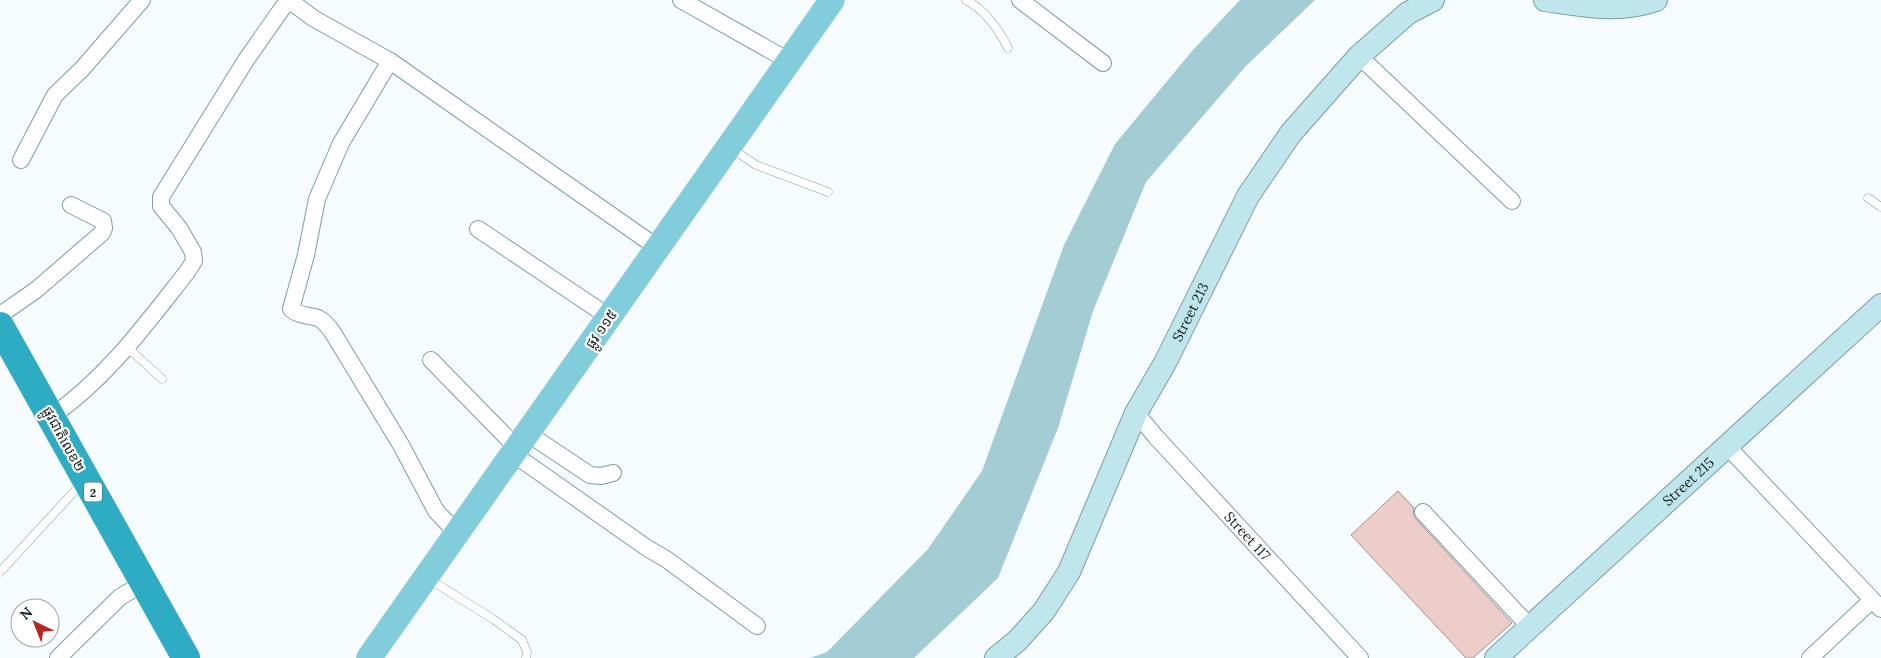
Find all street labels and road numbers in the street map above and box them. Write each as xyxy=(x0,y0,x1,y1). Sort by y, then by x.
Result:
street label: Street 213 xyxy=(1168,279,1213,345)
street label: ផ្លូវ ១១៥ xyxy=(581,306,624,354)
street label: ផ្លូវជាតិលេខ២ xyxy=(36,403,89,476)
street label: Street 215 xyxy=(1659,453,1718,510)
road number: 2 xyxy=(84,482,102,502)
street label: Street 117 xyxy=(1220,508,1275,565)

